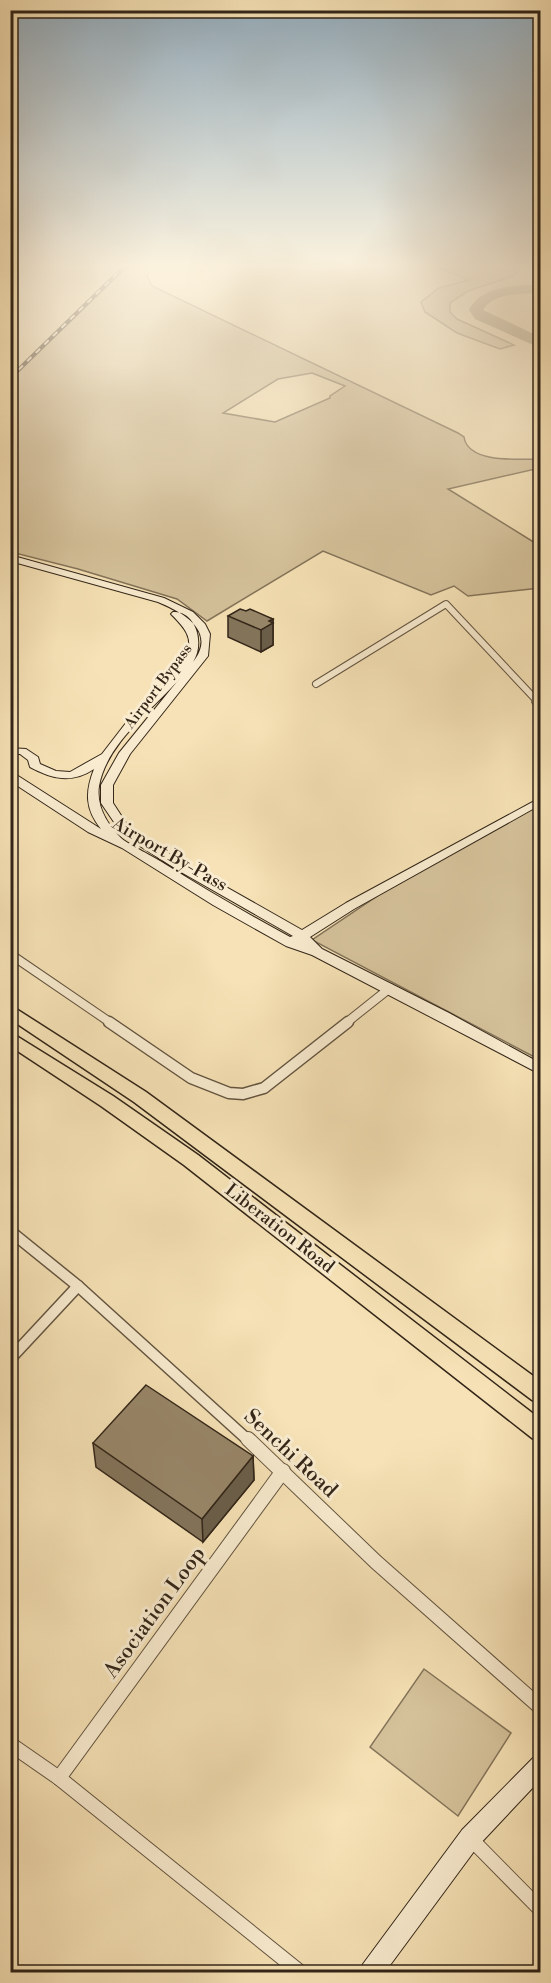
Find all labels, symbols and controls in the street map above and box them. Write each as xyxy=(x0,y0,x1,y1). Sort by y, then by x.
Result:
street label: Airport Bypass xyxy=(120,640,197,733)
street label: Airport By-Pass xyxy=(107,812,232,897)
street label: Liberation Road xyxy=(220,1179,340,1279)
street label: Senchi Road xyxy=(238,1404,342,1504)
street label: Asociation Loop xyxy=(98,1542,211,1684)

